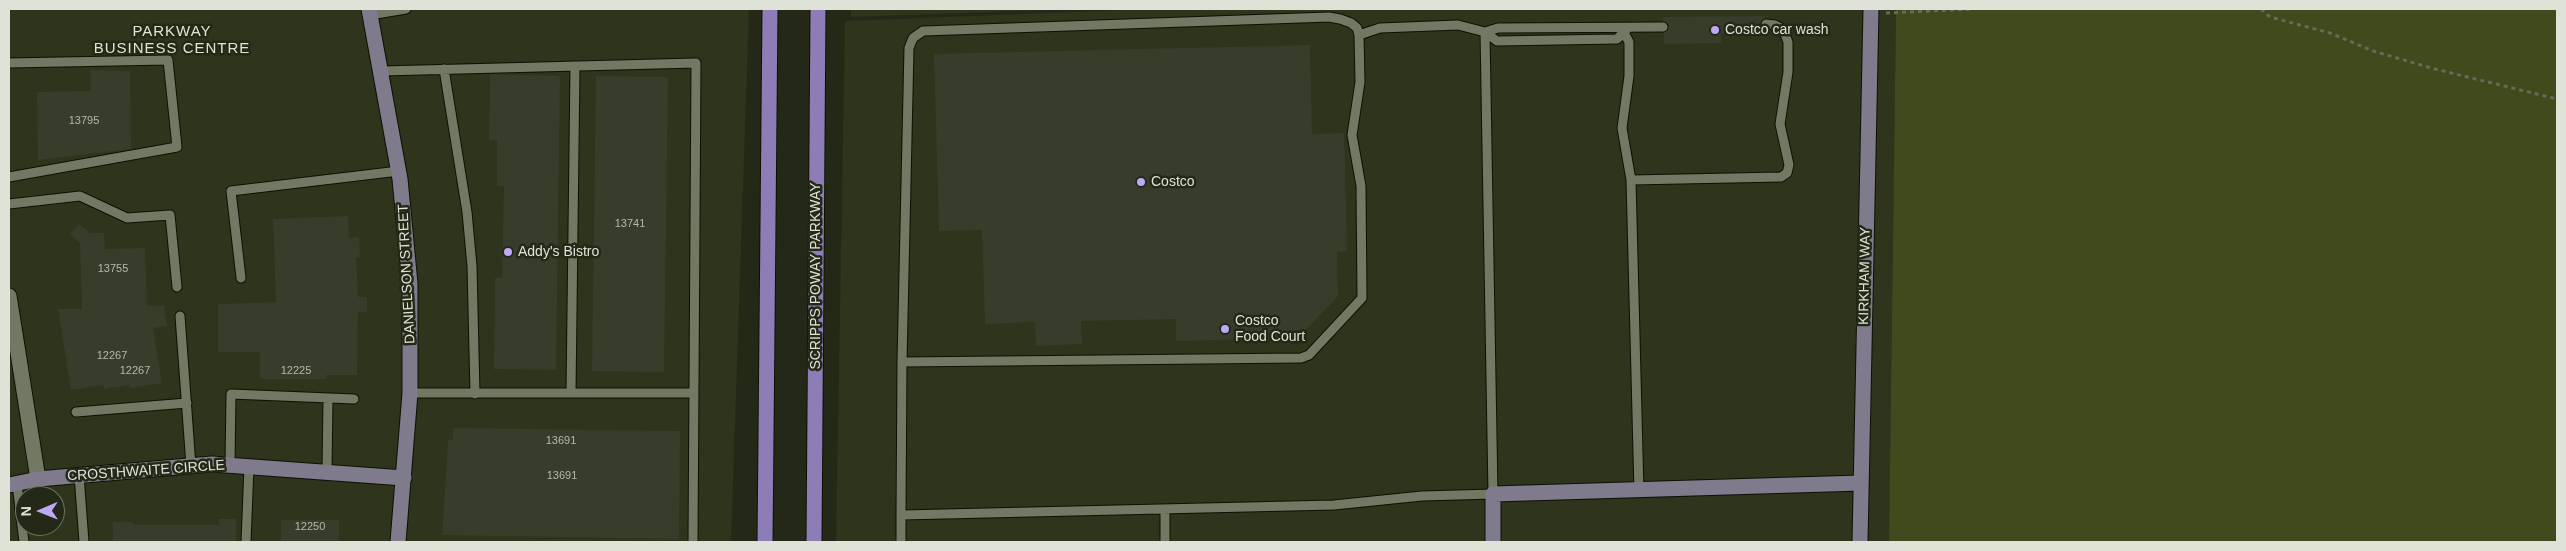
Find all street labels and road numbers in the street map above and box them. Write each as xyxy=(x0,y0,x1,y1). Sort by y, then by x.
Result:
street label: SCRIPPS POWAY PARKWAY xyxy=(808,182,824,370)
street label: DANIELSON STREET xyxy=(395,204,419,344)
street label: KIRKHAM WAY xyxy=(1856,227,1874,325)
street label: CROSTHWAITE CIRCLE xyxy=(67,457,225,485)

